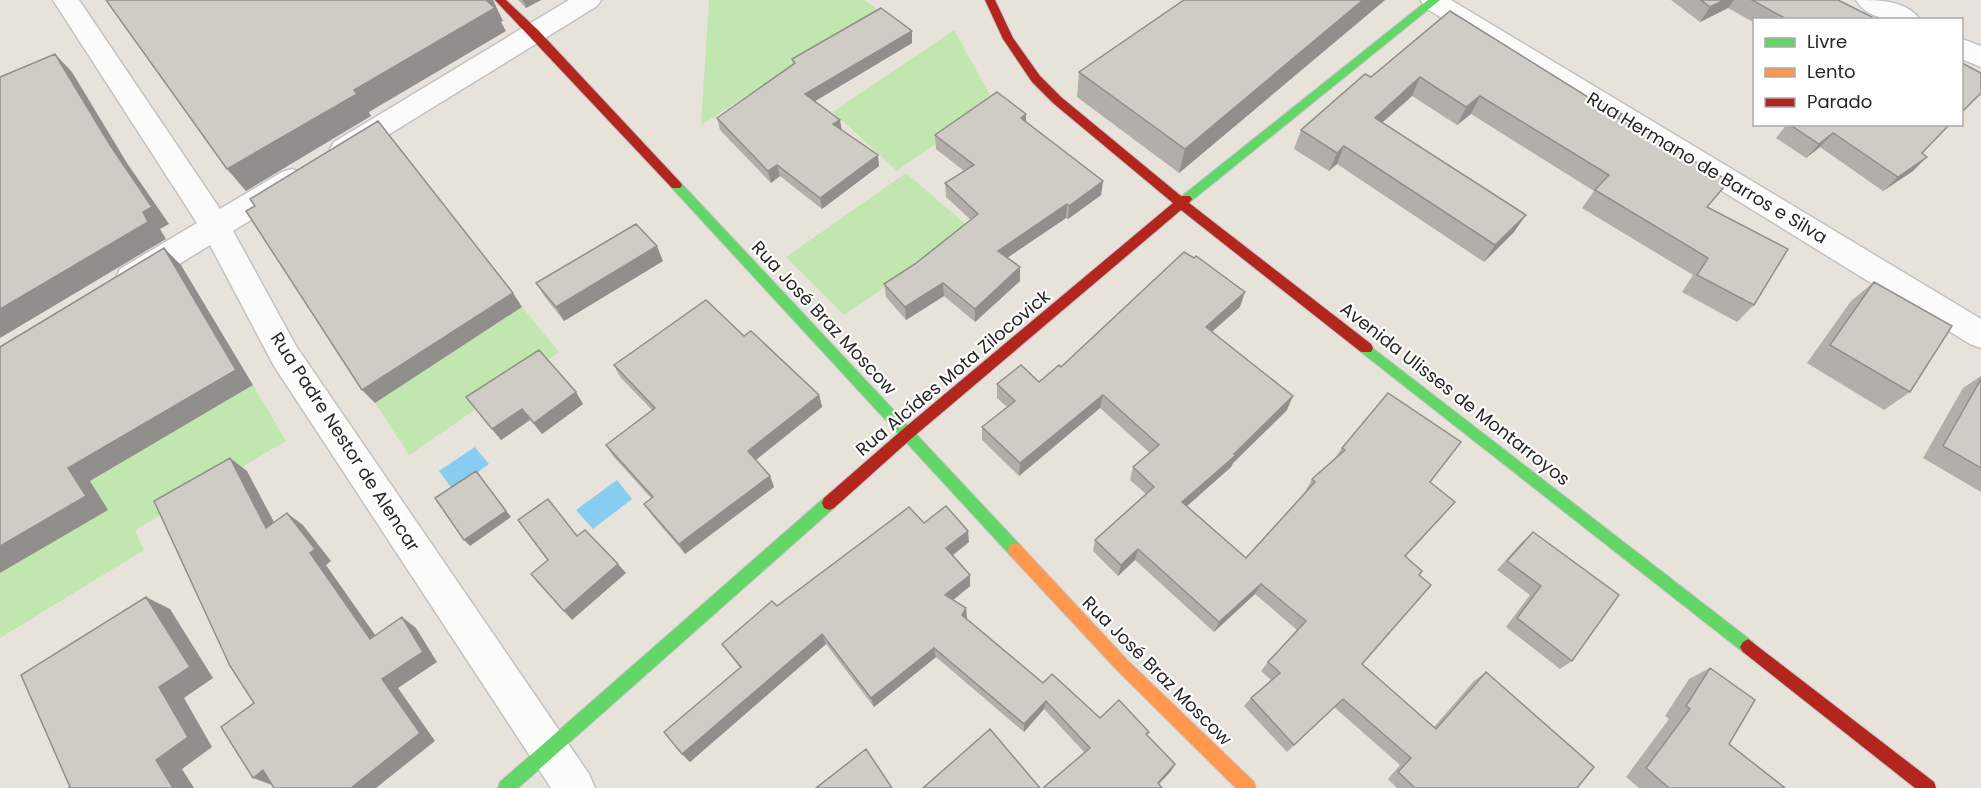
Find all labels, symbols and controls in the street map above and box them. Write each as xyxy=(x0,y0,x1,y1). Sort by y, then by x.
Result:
legend xyxy=(1753,18,1963,126)
text: Livre xyxy=(1807,29,1847,54)
text: Lento xyxy=(1807,59,1856,84)
street label: Rua Hermano de Barros e Silva xyxy=(1582,86,1832,249)
text: Parado xyxy=(1807,89,1872,114)
street label: Rua José Braz Moscow xyxy=(746,235,903,400)
street label: Rua Alcídes Mota Zilocovick xyxy=(850,283,1056,461)
street label: Avenida Ulisses de Montarroyos xyxy=(1335,296,1575,491)
street label: Rua Padre Nestor de Alencar xyxy=(265,327,426,556)
street label: Rua José Braz Moscow xyxy=(1077,590,1238,751)

